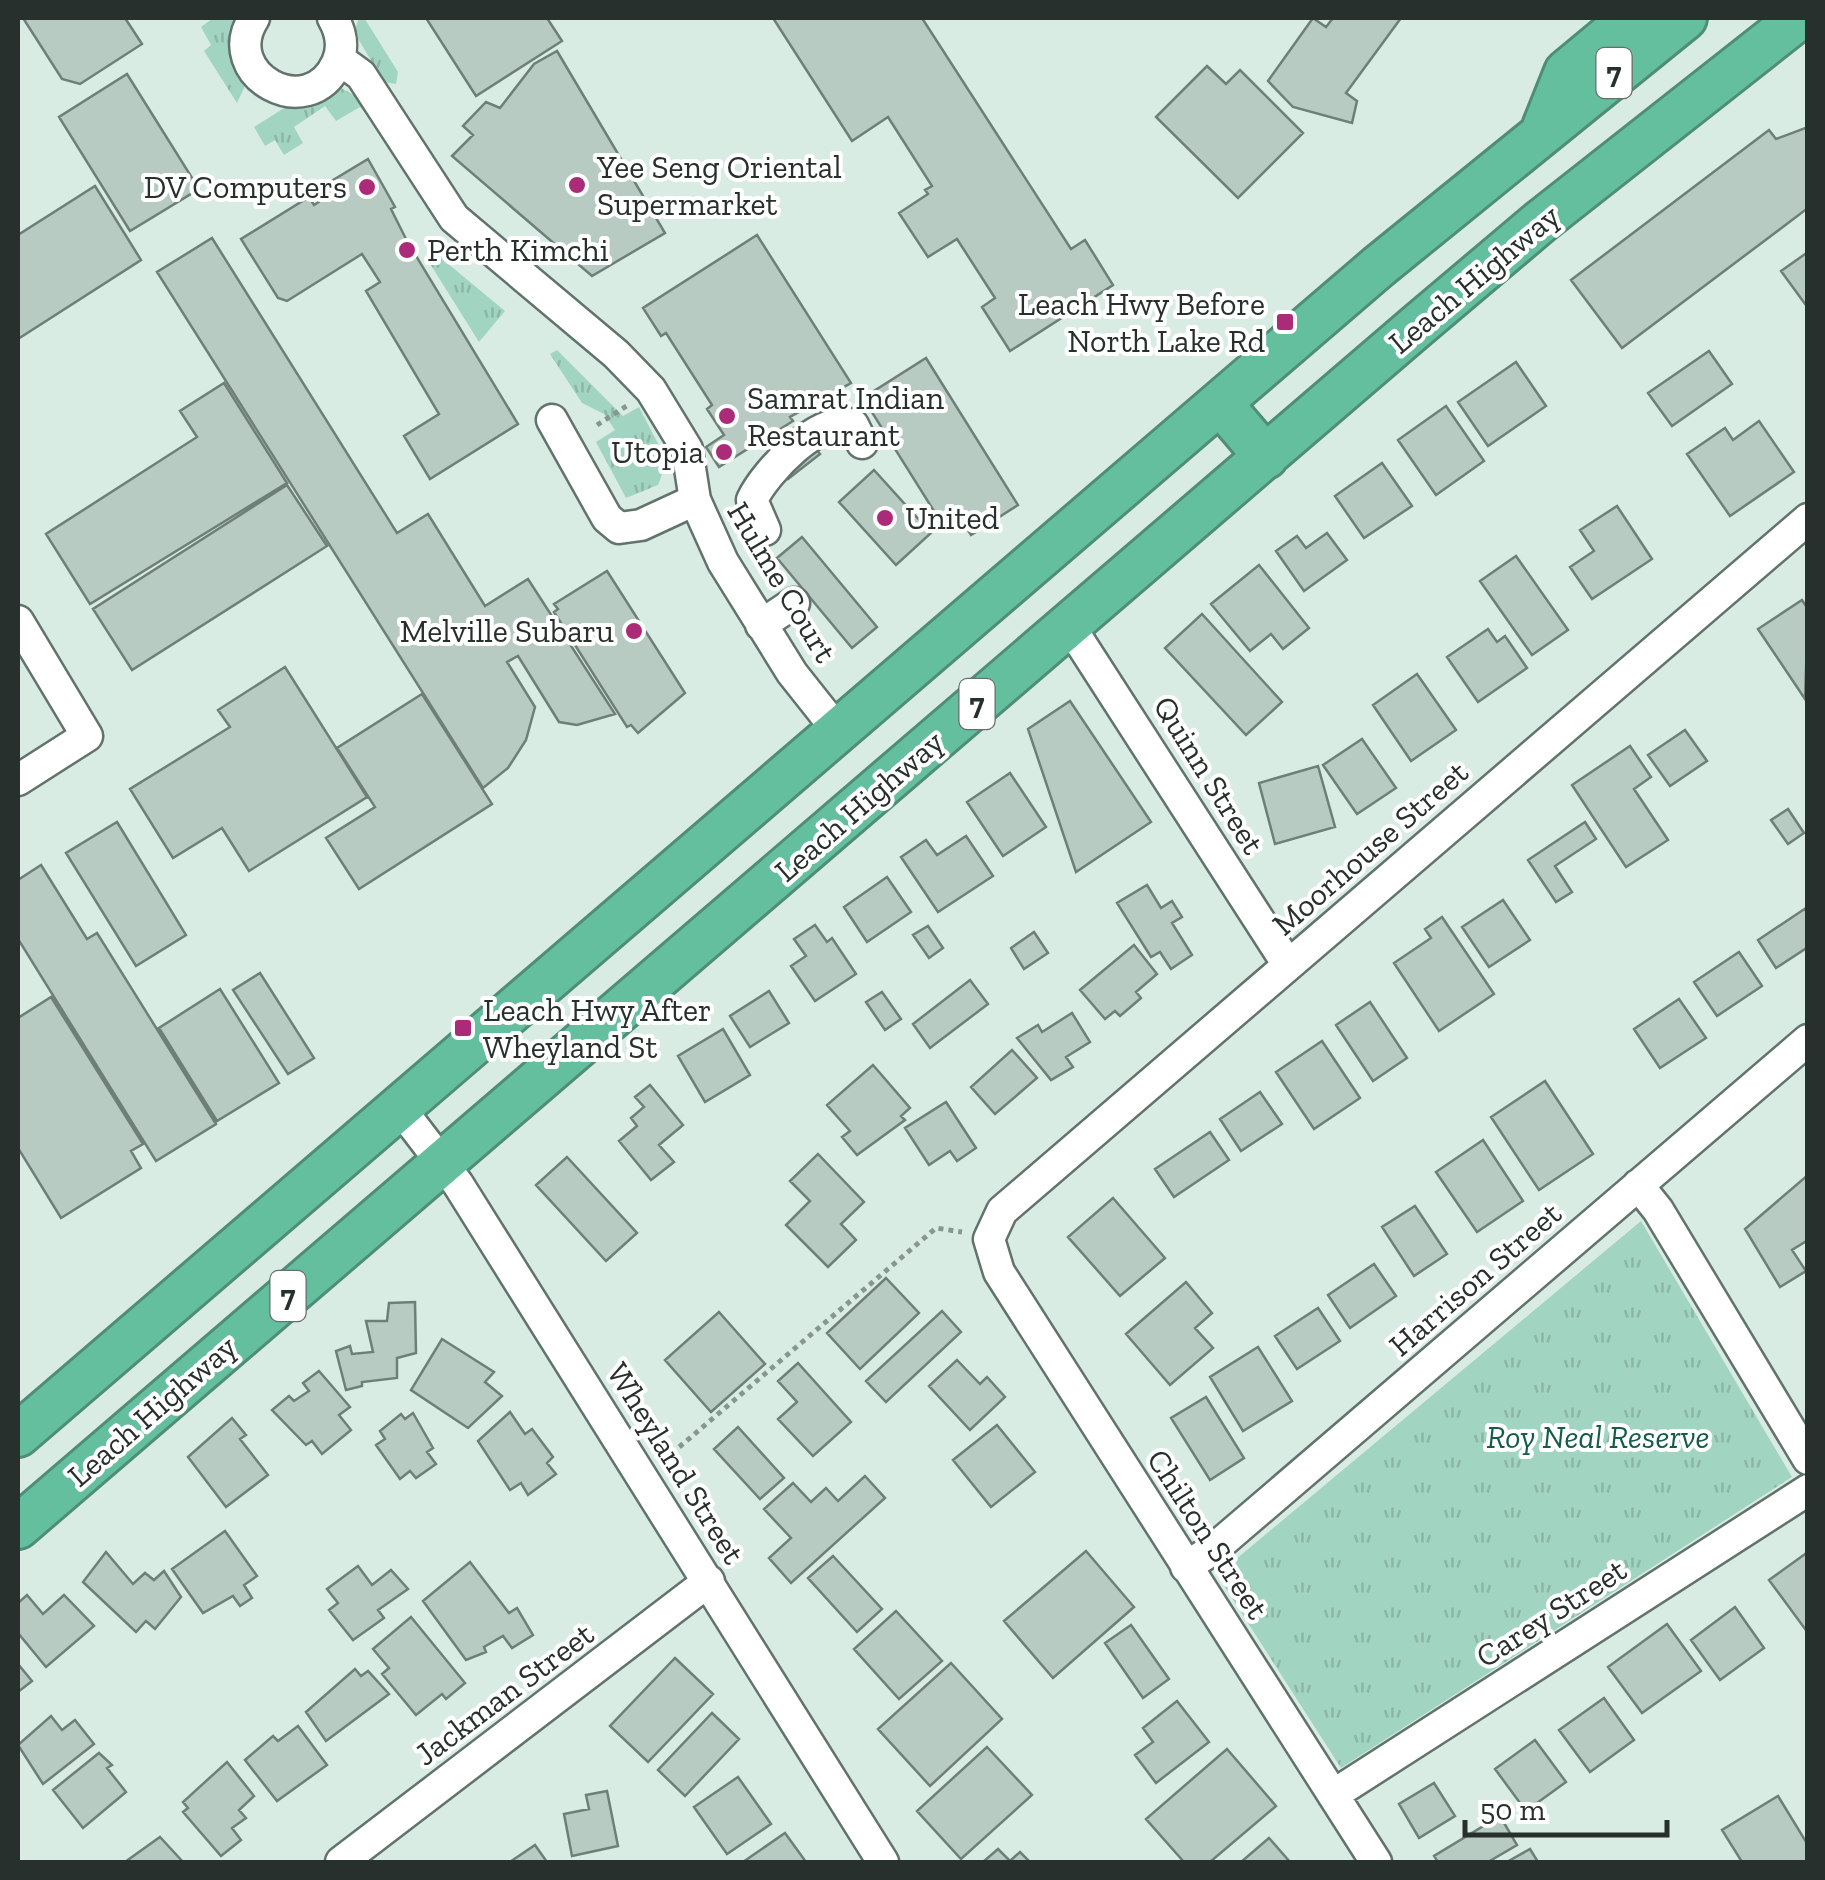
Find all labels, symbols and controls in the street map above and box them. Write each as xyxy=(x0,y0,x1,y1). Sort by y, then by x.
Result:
road number: 7 xyxy=(1596,48,1632,98)
place label: Yee Seng Oriental Supermarket xyxy=(596,148,842,223)
place label: DV Computers xyxy=(144,168,347,206)
marker: Yee Seng Oriental Supermarket xyxy=(566,174,588,196)
marker: DV Computers xyxy=(356,176,378,198)
street label: Leach Highway xyxy=(1381,196,1568,361)
place label: Perth Kimchi xyxy=(427,231,609,269)
marker: Perth Kimchi xyxy=(396,239,418,261)
place label: Leach Hwy Before North Lake Rd xyxy=(1018,285,1265,360)
marker: Leach Hwy Before North Lake Rd xyxy=(1274,311,1296,333)
place label: Samrat Indian Restaurant xyxy=(747,379,945,454)
marker: Samrat Indian Restaurant xyxy=(716,405,738,427)
place label: Utopia xyxy=(611,433,704,471)
marker: Utopia xyxy=(713,441,735,463)
street label: Hulme Court xyxy=(719,495,845,669)
place label: United xyxy=(905,499,999,537)
marker: United xyxy=(874,507,896,529)
place label: Melville Subaru xyxy=(400,612,614,650)
marker: Melville Subaru xyxy=(623,620,645,642)
road number: 7 xyxy=(960,679,994,729)
street label: Quinn Street xyxy=(1146,689,1273,861)
street label: Leach Highway xyxy=(767,722,952,890)
street label: Moorhouse Street xyxy=(1265,753,1476,943)
place label: Leach Hwy After Wheyland St xyxy=(483,991,711,1066)
marker: Leach Hwy After Wheyland St xyxy=(452,1017,474,1039)
street label: Harrison Street xyxy=(1381,1194,1569,1364)
road number: 7 xyxy=(270,1271,306,1321)
street label: Leach Highway xyxy=(60,1327,245,1495)
street label: Wheyland Street xyxy=(599,1356,753,1571)
park label: Roy Neal Reserve xyxy=(1487,1418,1709,1456)
street label: Chilton Street xyxy=(1139,1442,1277,1626)
street label: Carey Street xyxy=(1469,1550,1633,1676)
street label: Jackman Street xyxy=(407,1614,601,1773)
scale bar xyxy=(1465,1775,1668,1837)
text: 50 m xyxy=(1480,1792,1545,1828)

